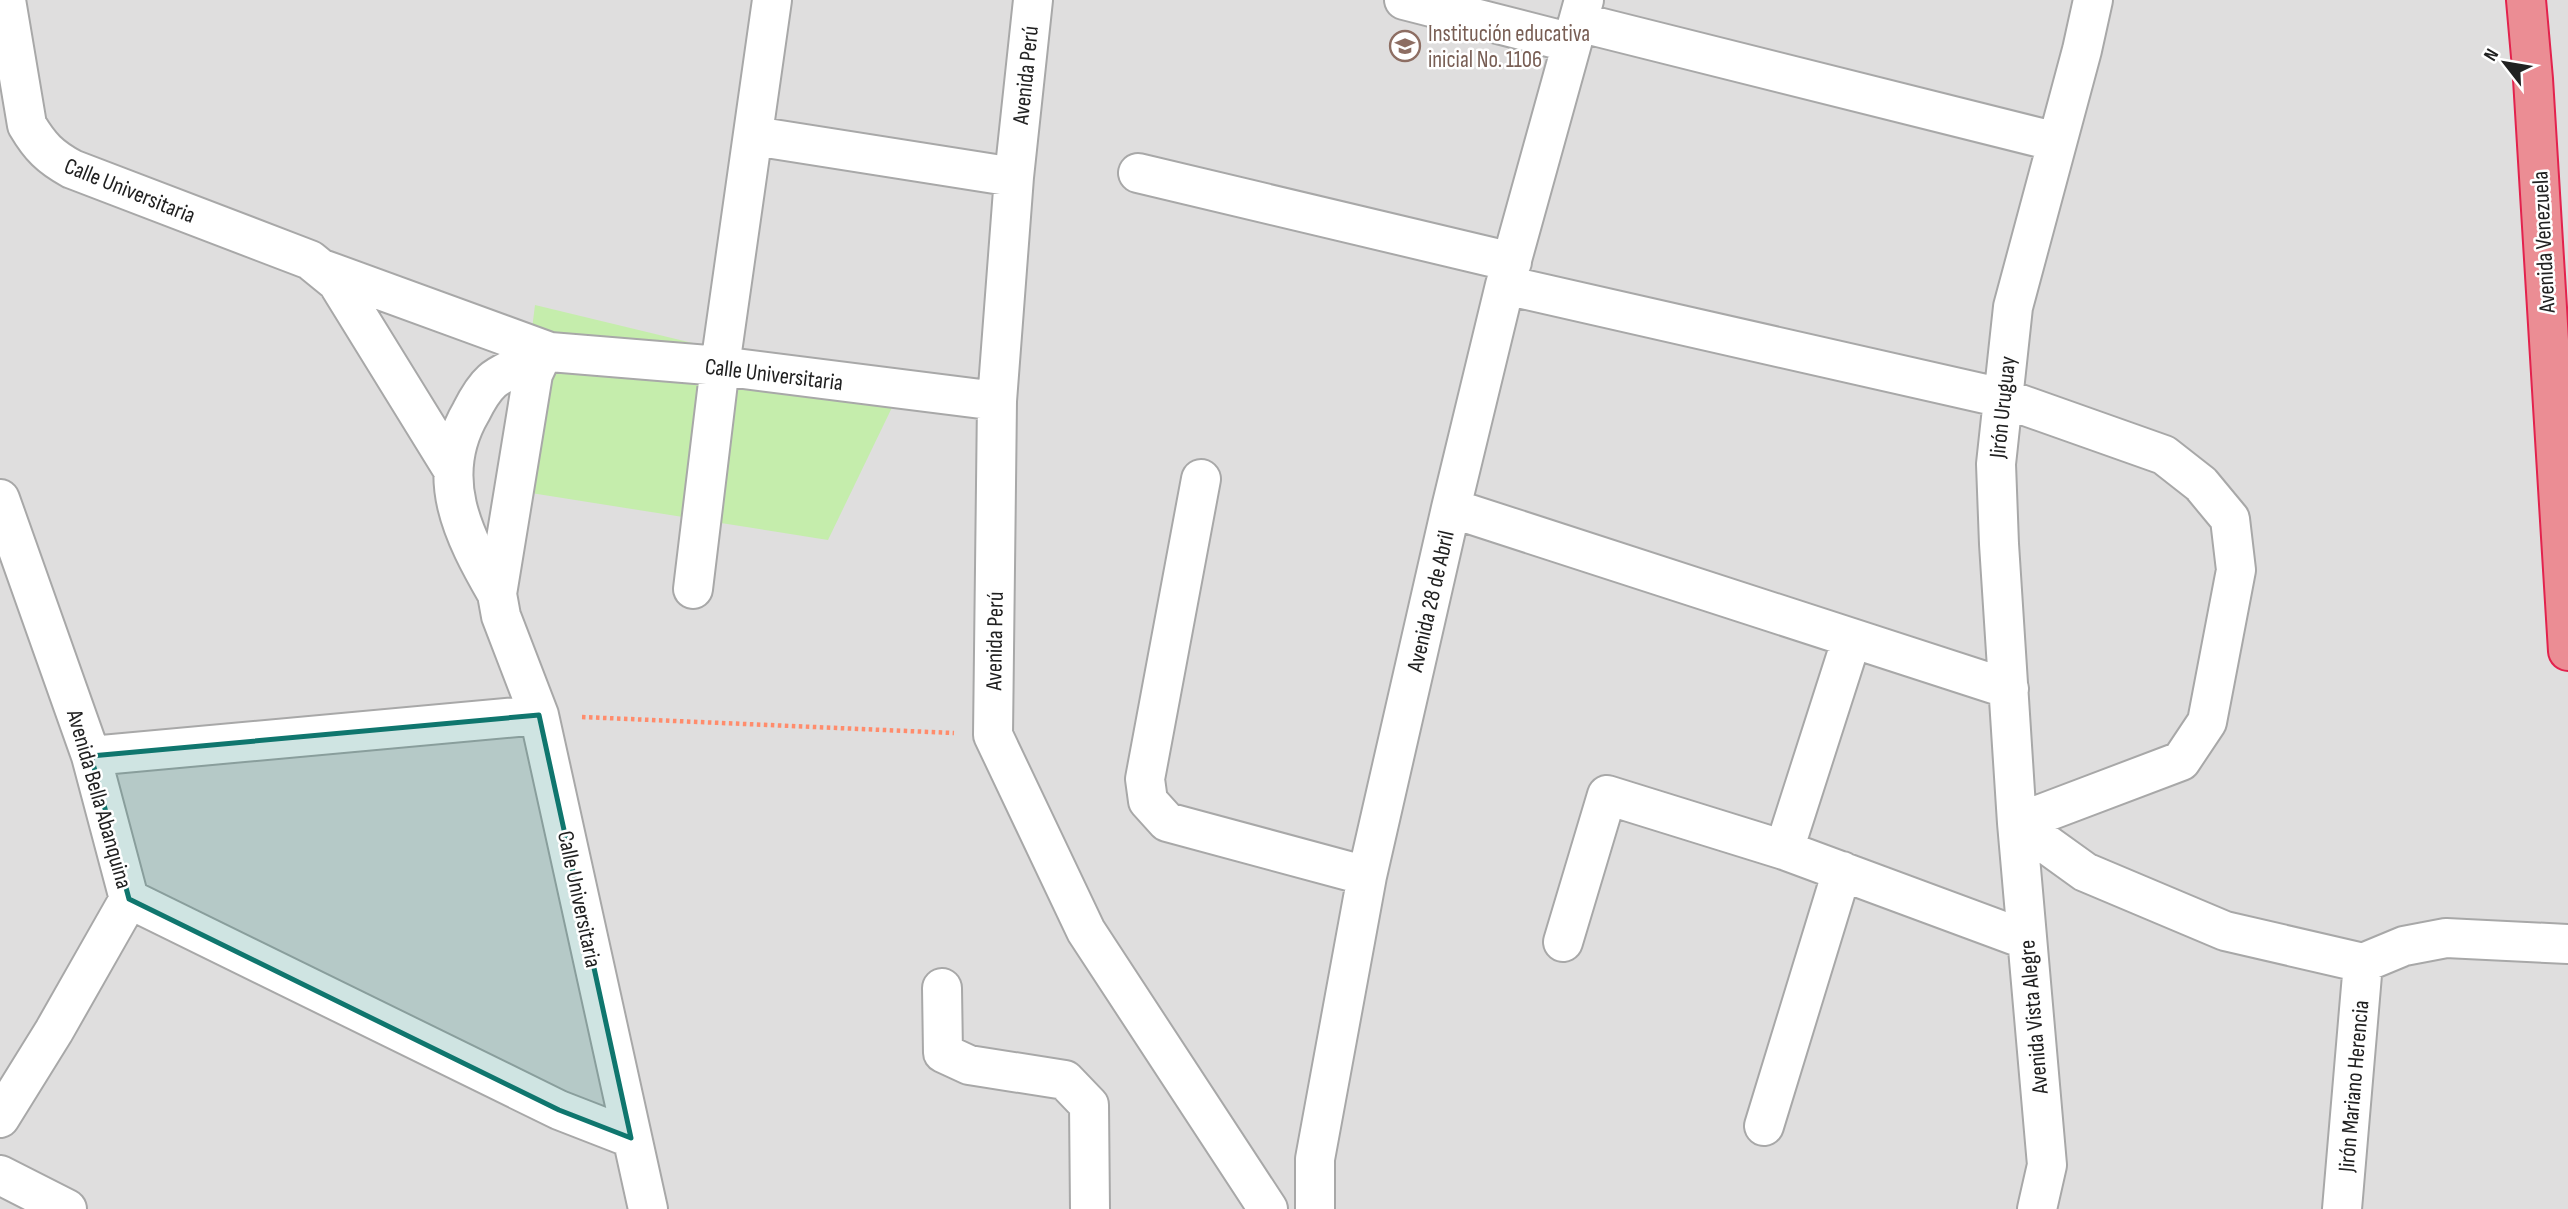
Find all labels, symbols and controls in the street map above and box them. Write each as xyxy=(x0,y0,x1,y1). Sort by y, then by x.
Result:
place label: Institución educativa inicial No. 1106 xyxy=(1428,20,1590,74)
street label: Avenida Perú xyxy=(1007,24,1045,127)
north arrow xyxy=(2470,28,2540,98)
school or university icon: Institución educativa inicial No. 1106 xyxy=(1388,29,1422,63)
text: N xyxy=(2479,45,2504,65)
street label: Calle Universitaria xyxy=(60,152,199,230)
street label: Avenida Venezuela xyxy=(2526,170,2562,315)
street label: Calle Universitaria xyxy=(703,353,844,397)
street label: Jirón Uruguay xyxy=(1984,355,2022,460)
street label: Avenida 28 de Abril xyxy=(1401,528,1461,676)
street label: Avenida Perú xyxy=(980,591,1010,692)
street label: Avenida Bella Abanquina xyxy=(60,706,138,892)
street label: Calle Universitaria xyxy=(551,828,607,970)
street label: Avenida Vista Alegre xyxy=(2013,939,2055,1096)
street label: Jirón Mariano Herencia xyxy=(2332,999,2375,1174)

